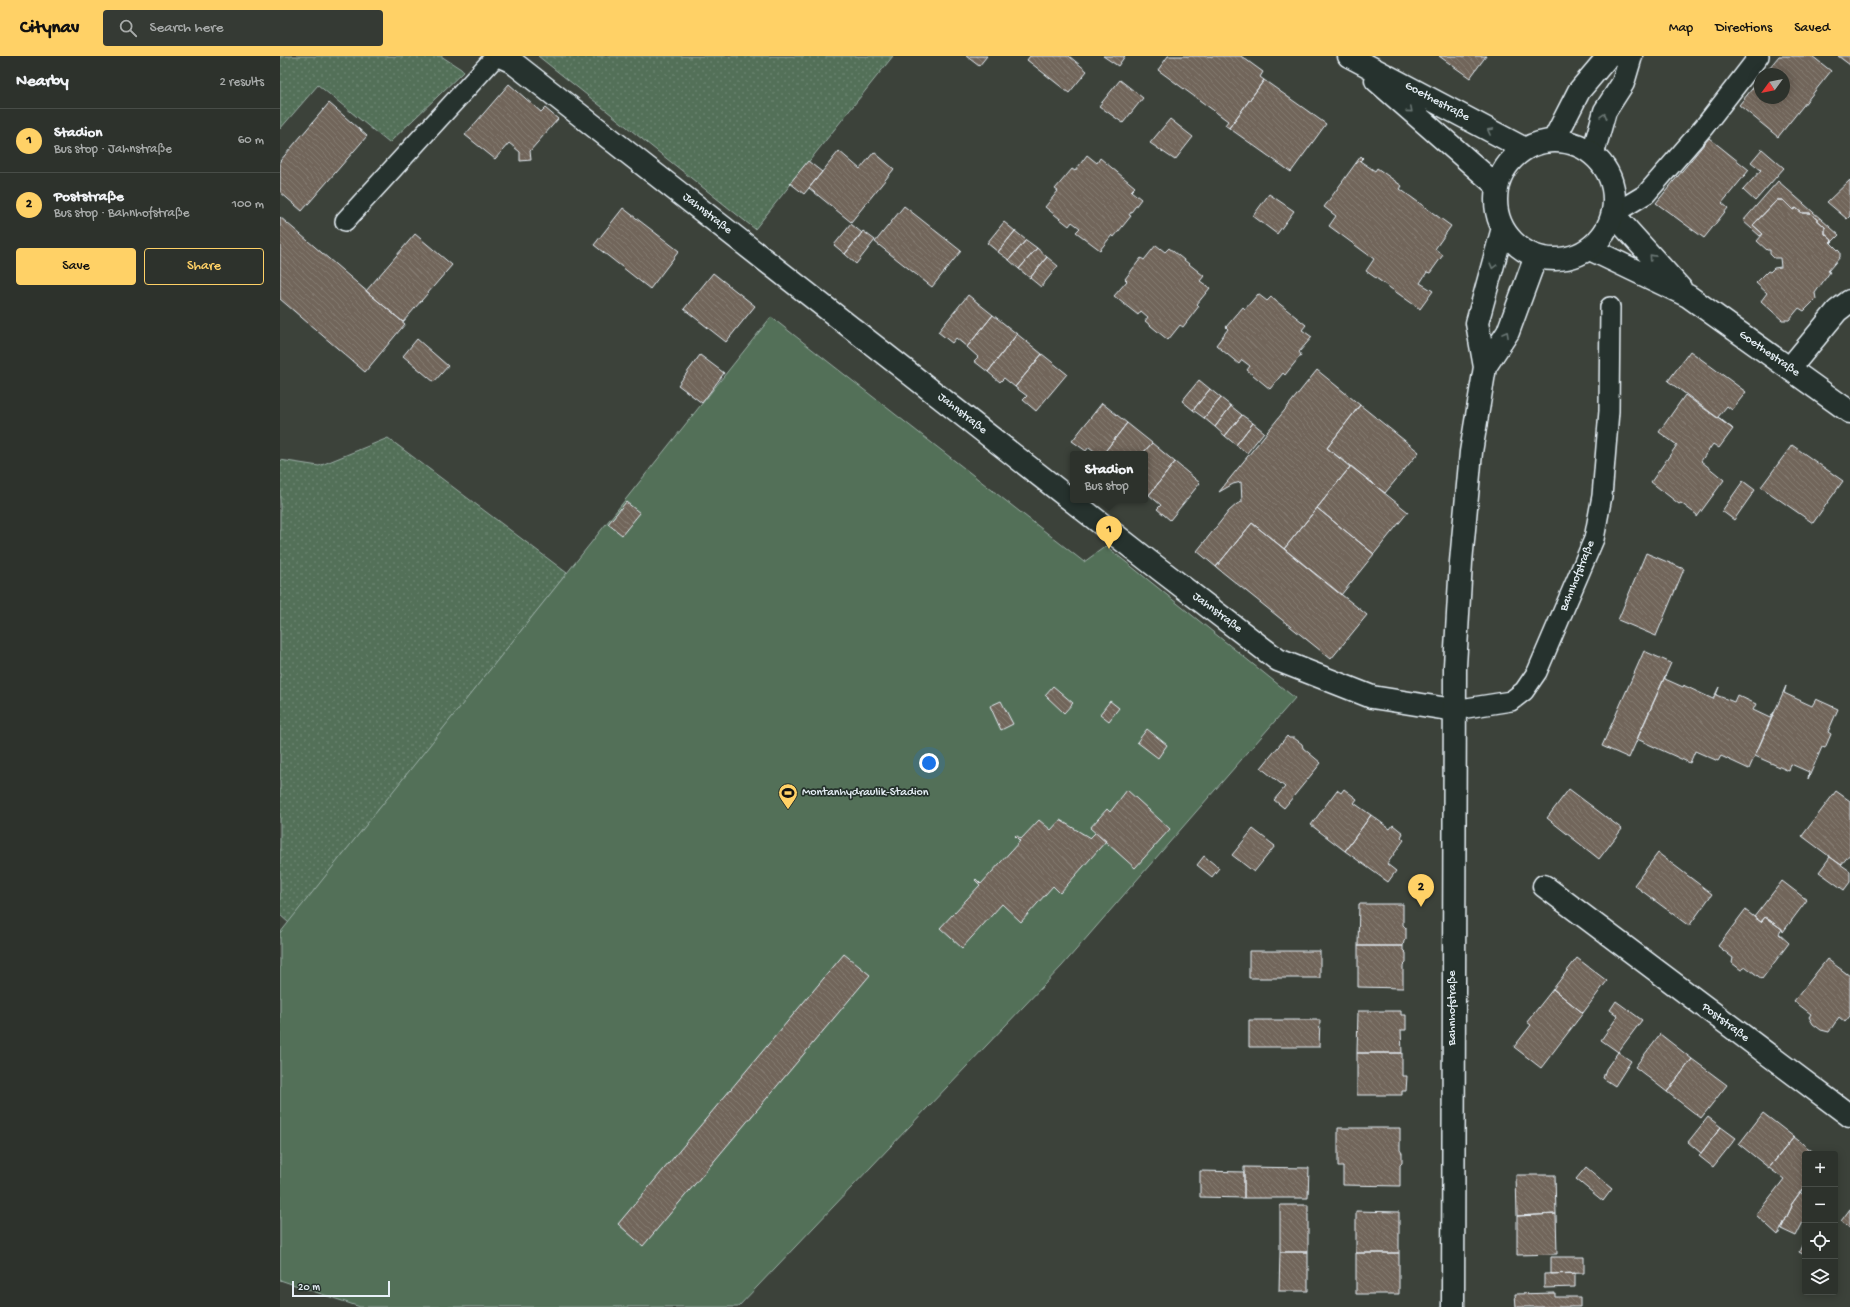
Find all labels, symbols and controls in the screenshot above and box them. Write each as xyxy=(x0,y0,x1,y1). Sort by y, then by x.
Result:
search box xyxy=(103,10,383,46)
text: Citynav xyxy=(20,17,79,40)
icon: search xyxy=(117,17,139,39)
text: Search here xyxy=(149,19,223,37)
text: Map xyxy=(1669,20,1693,37)
text: Directions xyxy=(1715,20,1772,37)
text: Saved xyxy=(1794,20,1830,37)
north arrow xyxy=(1754,68,1790,104)
text: Nearby xyxy=(16,72,69,92)
text: 2 results xyxy=(219,75,264,90)
street label: Goethestraße xyxy=(1402,79,1472,125)
one-way arrow xyxy=(1405,105,1412,112)
one-way arrow xyxy=(1599,113,1608,120)
text: Stadion xyxy=(54,124,102,142)
one-way arrow xyxy=(1487,128,1494,135)
text: 1 xyxy=(26,133,32,148)
text: 60 m xyxy=(238,133,264,148)
text: Bus stop · Jahnstraße xyxy=(54,142,172,157)
text: Poststraße xyxy=(54,188,124,206)
street label: Jahnstraße xyxy=(679,190,735,238)
text: 2 xyxy=(26,197,32,212)
text: 100 m xyxy=(232,197,264,212)
text: Bus stop · Bahnhofstraße xyxy=(54,206,189,221)
button: Save xyxy=(16,248,136,285)
button: Share xyxy=(144,248,264,285)
one-way arrow xyxy=(1649,254,1657,262)
one-way arrow xyxy=(1489,262,1498,269)
street label: Goethestraße xyxy=(1736,328,1803,381)
one-way arrow xyxy=(1501,331,1508,338)
street label: Jahnstraße xyxy=(934,390,990,438)
popup xyxy=(1070,451,1148,503)
text: Stadion xyxy=(1085,461,1133,479)
text: Bus stop xyxy=(1085,479,1129,494)
pin: 1 xyxy=(1096,516,1122,549)
street label: Bahnhofstraße xyxy=(1557,538,1599,614)
street label: Jahnstraße xyxy=(1189,590,1245,637)
your location xyxy=(919,753,939,773)
sports icon: Montanhydraulik-Stadion xyxy=(777,782,799,810)
place label: Montanhydraulik-Stadion xyxy=(802,786,929,800)
pin: 2 xyxy=(1408,874,1434,907)
street label: Bahnhofstraße xyxy=(1446,970,1460,1047)
street label: Poststraße xyxy=(1698,1000,1752,1046)
map controls xyxy=(1802,1151,1838,1295)
button: + xyxy=(1802,1151,1838,1187)
button: − xyxy=(1802,1187,1838,1223)
button: locate xyxy=(1802,1223,1838,1259)
button: layers xyxy=(1802,1259,1838,1295)
scale bar xyxy=(292,1279,390,1298)
text: 20 m xyxy=(298,1282,320,1294)

